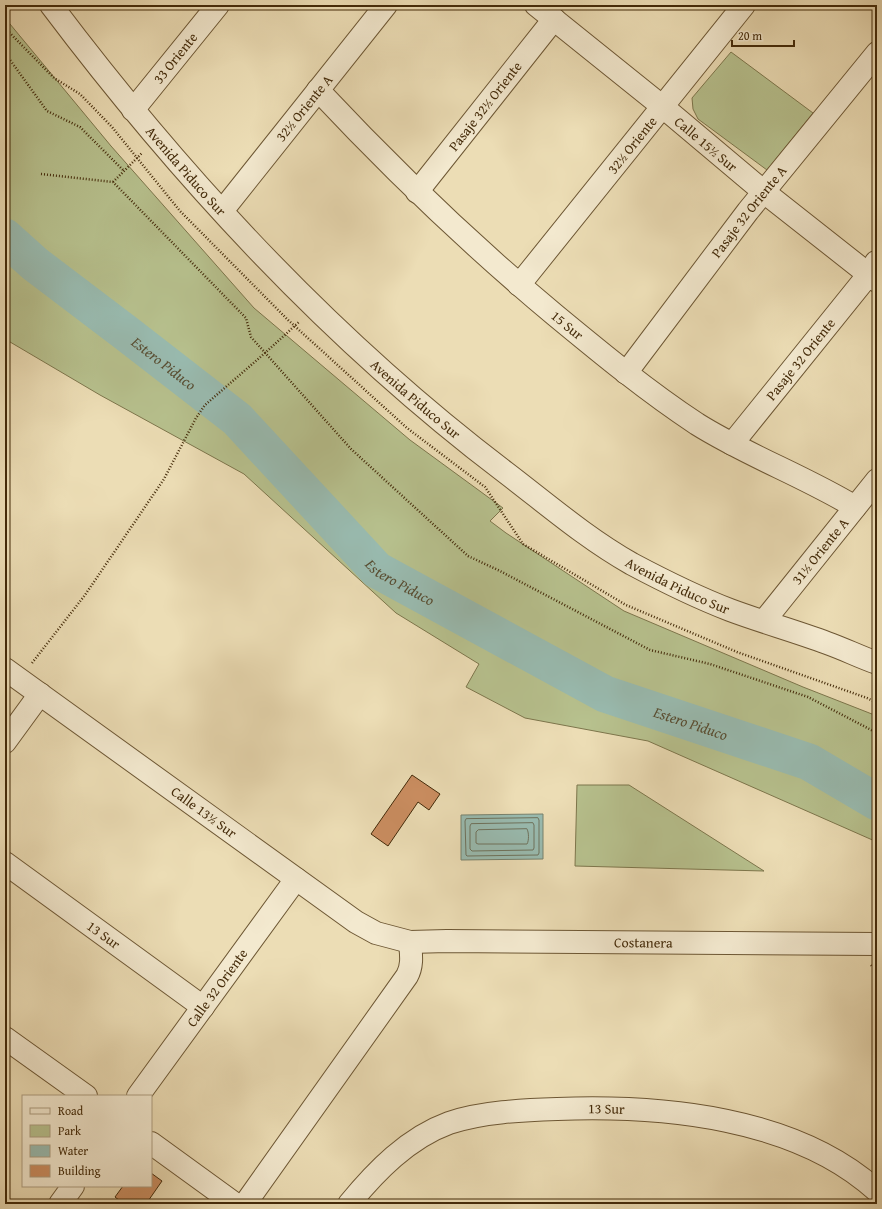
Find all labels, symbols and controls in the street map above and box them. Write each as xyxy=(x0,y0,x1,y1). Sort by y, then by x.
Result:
scale bar xyxy=(732,22,794,48)
text: 20 m xyxy=(738,27,762,44)
street label: 33 Oriente xyxy=(148,28,202,88)
street label: Pasaje 32½ Oriente xyxy=(444,57,527,155)
street label: 32½ Oriente A xyxy=(271,70,337,146)
street label: 32½ Oriente xyxy=(602,112,662,178)
street label: Calle 15½ Sur xyxy=(670,112,742,177)
street label: Avenida Piduco Sur xyxy=(141,122,231,220)
street label: Pasaje 32 Oriente A xyxy=(706,161,792,262)
street label: 15 Sur xyxy=(547,306,588,345)
street label: Pasaje 32 Oriente xyxy=(761,313,840,405)
water label: Estero Piduco xyxy=(127,330,201,395)
street label: Avenida Piduco Sur xyxy=(366,355,465,444)
street label: 31½ Oriente A xyxy=(787,513,853,589)
street label: Avenida Piduco Sur xyxy=(622,552,733,619)
water label: Estero Piduco xyxy=(360,553,439,610)
water label: Estero Piduco xyxy=(650,700,731,745)
street label: Calle 13½ Sur xyxy=(167,781,241,843)
street label: 13 Sur xyxy=(83,916,125,954)
street label: Costanera xyxy=(614,932,673,953)
street label: Calle 32 Oriente xyxy=(182,944,252,1031)
legend xyxy=(22,1095,152,1187)
street label: 13 Sur xyxy=(588,1098,625,1119)
text: Road xyxy=(58,1102,84,1119)
text: Park xyxy=(58,1122,82,1139)
text: Water xyxy=(58,1142,88,1159)
text: Building xyxy=(58,1162,101,1179)

